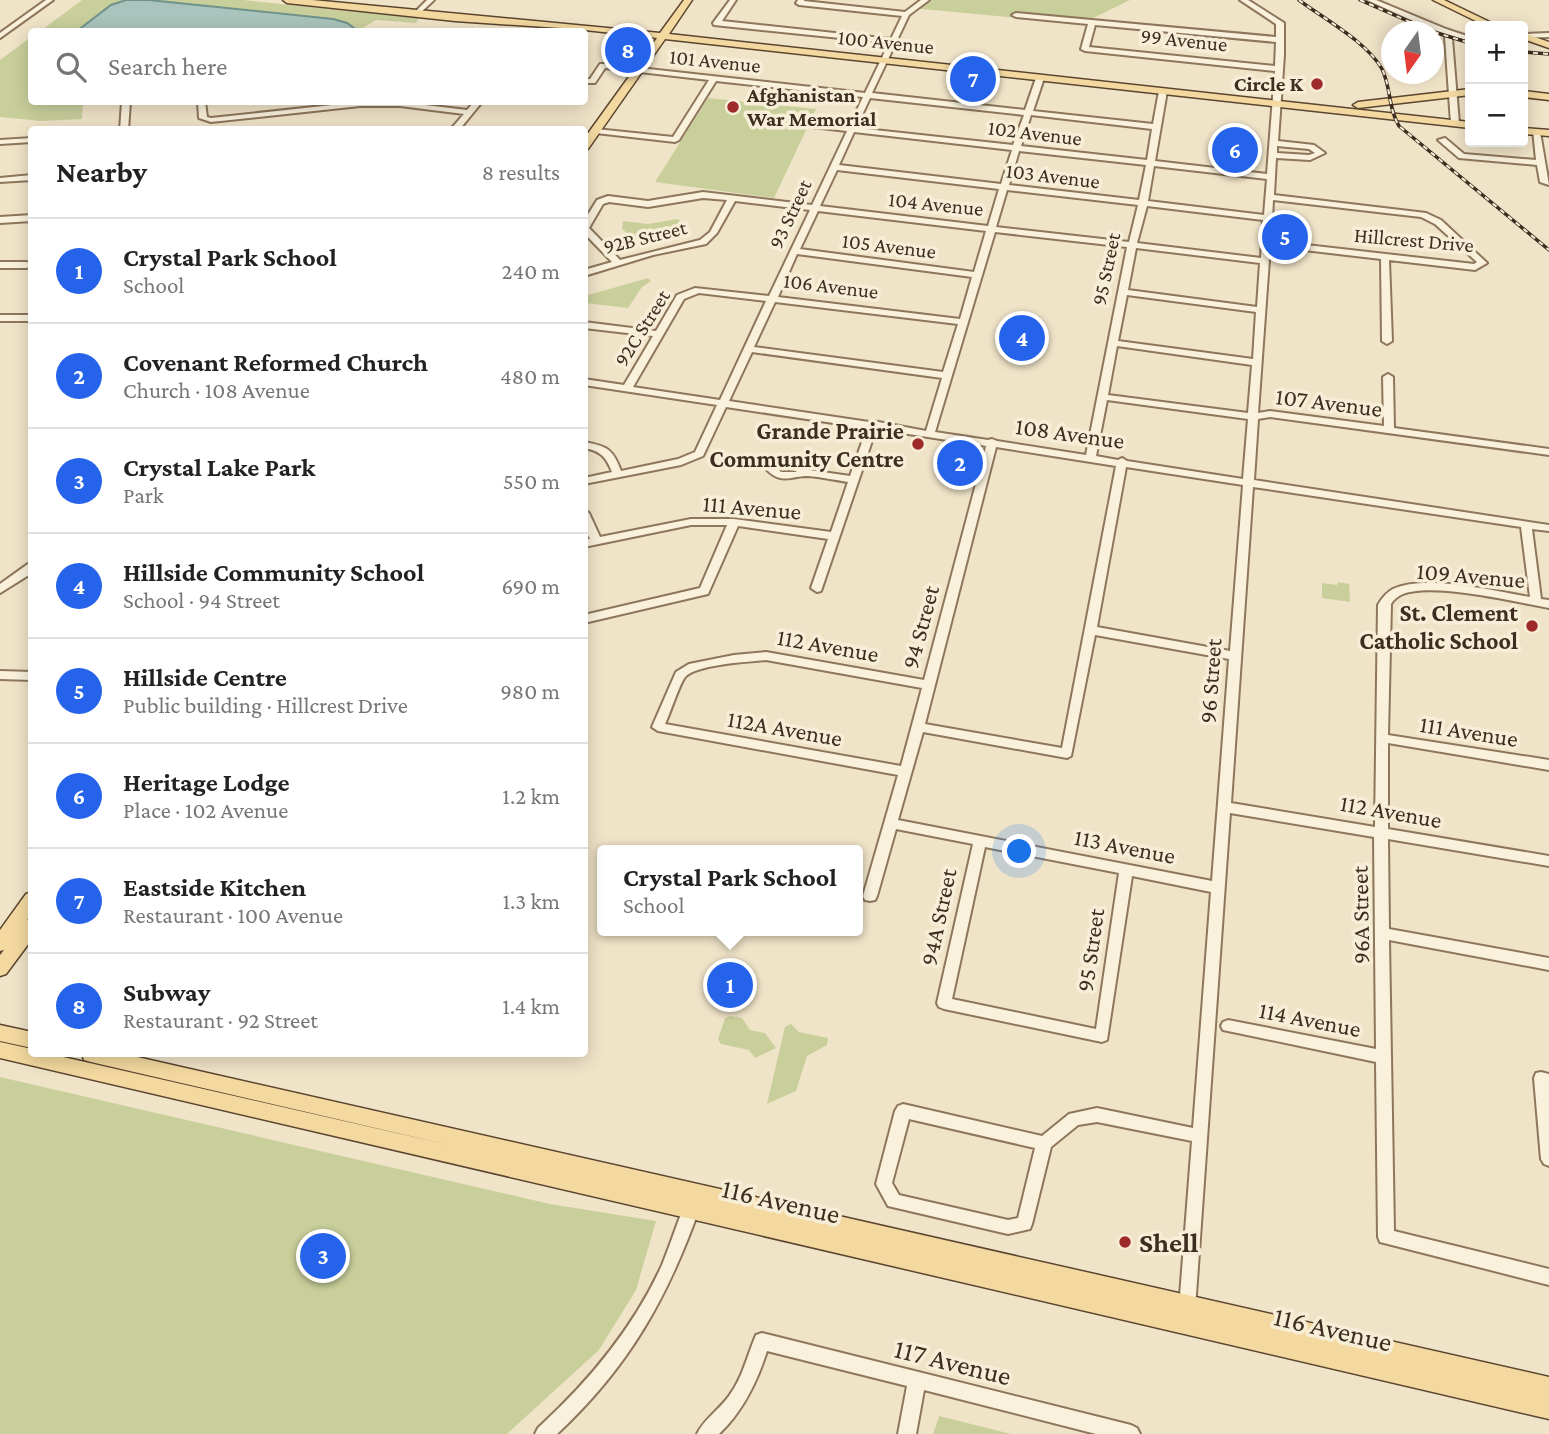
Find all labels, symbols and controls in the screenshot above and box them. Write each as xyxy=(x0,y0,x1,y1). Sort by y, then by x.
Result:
north arrow xyxy=(1381,21,1444,84)
map controls xyxy=(1465,21,1528,147)
button: + xyxy=(1465,21,1528,84)
pin: 8 xyxy=(605,24,651,76)
street label: 99 Avenue xyxy=(1139,24,1229,56)
street label: 100 Avenue xyxy=(837,25,935,59)
search box xyxy=(28,28,588,105)
street label: 101 Avenue xyxy=(668,44,762,78)
icon: search xyxy=(52,48,90,86)
text: Search here xyxy=(108,52,227,81)
pin: 7 xyxy=(950,53,996,105)
place label: Circle K xyxy=(1234,72,1304,96)
marker: Circle K xyxy=(1309,76,1325,92)
place label: Afghanistan War Memorial xyxy=(746,83,876,131)
button: − xyxy=(1465,84,1528,147)
marker: Afghanistan War Memorial xyxy=(725,99,741,115)
street label: 102 Avenue xyxy=(987,115,1083,151)
pin: 6 xyxy=(1212,124,1258,176)
text: Nearby xyxy=(56,155,147,188)
street label: 103 Avenue xyxy=(1005,158,1101,194)
text: 8 results xyxy=(482,159,560,185)
street label: 93 Street xyxy=(764,175,817,252)
street label: 104 Avenue xyxy=(887,187,985,221)
pin: 5 xyxy=(1262,211,1308,263)
street label: 92B Street xyxy=(601,215,690,259)
street label: Hillcrest Drive xyxy=(1353,223,1475,257)
street label: 105 Avenue xyxy=(841,228,937,264)
street label: 95 Street xyxy=(1087,230,1126,307)
text: Crystal Park School xyxy=(123,243,337,272)
text: 1 xyxy=(75,258,83,284)
text: 240 m xyxy=(501,258,560,284)
street label: 106 Avenue xyxy=(782,268,880,304)
text: School xyxy=(123,272,184,298)
street label: 92C Street xyxy=(609,284,675,371)
pin: 4 xyxy=(999,312,1045,364)
text: Covenant Reformed Church xyxy=(123,348,428,377)
text: 2 xyxy=(73,363,85,389)
text: 480 m xyxy=(500,363,560,389)
text: Church · 108 Avenue xyxy=(123,377,310,403)
street label: 107 Avenue xyxy=(1274,382,1384,422)
street label: 108 Avenue xyxy=(1014,412,1126,454)
place label: Grande Prairie Community Centre xyxy=(709,417,904,472)
marker: Grande Prairie Community Centre xyxy=(910,436,926,452)
pin: 2 xyxy=(937,437,983,489)
text: Crystal Lake Park xyxy=(123,453,315,482)
text: 3 xyxy=(73,468,85,494)
text: 550 m xyxy=(503,468,560,494)
text: Park xyxy=(123,482,164,508)
street label: 111 Avenue xyxy=(701,489,803,525)
street label: 109 Avenue xyxy=(1416,557,1526,593)
text: Hillside Community School xyxy=(123,558,424,587)
text: 4 xyxy=(73,573,85,599)
text: 690 m xyxy=(501,573,560,599)
street label: 94 Street xyxy=(896,581,944,672)
text: School · 94 Street xyxy=(123,587,280,613)
place label: St. Clement Catholic School xyxy=(1359,599,1518,654)
marker: St. Clement Catholic School xyxy=(1524,618,1540,634)
street label: 112 Avenue xyxy=(775,623,881,667)
street label: 96 Street xyxy=(1194,637,1227,724)
text: Hillside Centre xyxy=(123,663,287,692)
text: 5 xyxy=(73,678,85,704)
text: 980 m xyxy=(500,678,560,704)
text: Public building · Hillcrest Drive xyxy=(123,692,408,718)
street label: 112A Avenue xyxy=(725,705,845,751)
street label: 111 Avenue xyxy=(1418,710,1520,752)
text: Heritage Lodge xyxy=(123,768,290,797)
text: 6 xyxy=(73,783,85,809)
text: 1.2 km xyxy=(502,783,560,809)
street label: 112 Avenue xyxy=(1338,789,1444,833)
text: Place · 102 Avenue xyxy=(123,797,288,823)
street label: 113 Avenue xyxy=(1072,823,1178,869)
your location xyxy=(1002,834,1036,868)
popup xyxy=(597,845,863,936)
text: Crystal Park School xyxy=(623,863,837,892)
street label: 96A Street xyxy=(1346,864,1374,964)
street label: 94A Street xyxy=(915,865,962,968)
text: Eastside Kitchen xyxy=(123,873,306,902)
text: 7 xyxy=(73,888,85,914)
text: 1.3 km xyxy=(502,888,560,914)
text: School xyxy=(623,892,684,918)
text: Restaurant · 100 Avenue xyxy=(123,902,343,928)
street label: 95 Street xyxy=(1071,905,1109,993)
pin: 1 xyxy=(707,959,753,1011)
text: Subway xyxy=(123,978,210,1007)
text: 8 xyxy=(72,993,86,1019)
text: 1.4 km xyxy=(502,993,560,1019)
street label: 114 Avenue xyxy=(1257,996,1363,1042)
text: Restaurant · 92 Street xyxy=(123,1007,318,1033)
street label: 116 Avenue xyxy=(719,1172,843,1230)
place label: Shell xyxy=(1139,1227,1198,1258)
pin: 3 xyxy=(300,1230,346,1282)
marker: Shell xyxy=(1117,1234,1133,1250)
street label: 116 Avenue xyxy=(1271,1300,1395,1358)
street label: 117 Avenue xyxy=(891,1333,1015,1391)

